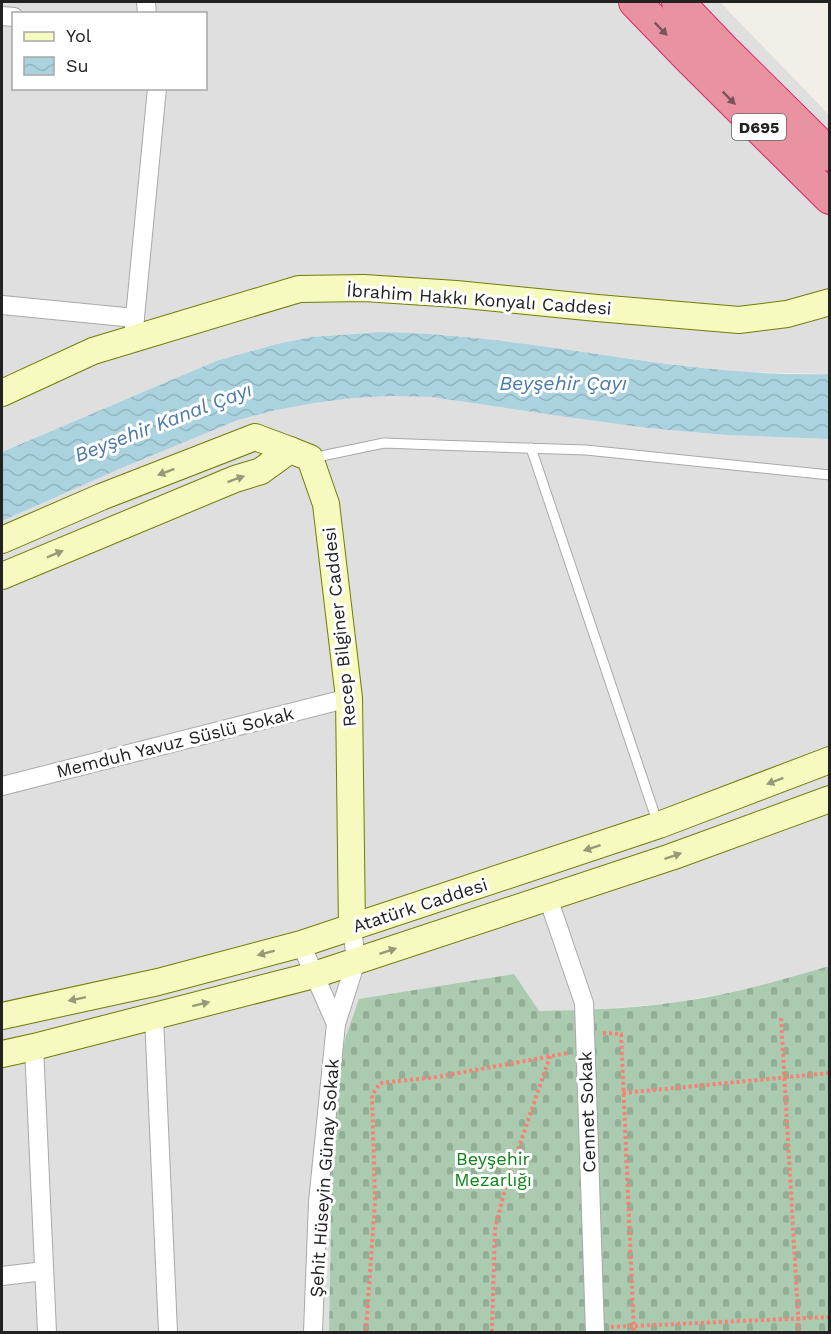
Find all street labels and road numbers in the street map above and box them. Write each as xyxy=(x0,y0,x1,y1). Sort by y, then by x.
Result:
road number: D695 xyxy=(732,114,786,140)
street label: İbrahim Hakkı Konyalı Caddesi xyxy=(346,279,612,319)
street label: Recep Bilginer Caddesi xyxy=(318,526,360,728)
street label: Memduh Yavuz Süslü Sokak xyxy=(54,702,296,782)
street label: Atatürk Caddesi xyxy=(350,873,490,937)
street label: Cennet Sokak xyxy=(574,1051,600,1173)
street label: Şehit Hüseyin Günay Sokak xyxy=(305,1058,343,1298)

